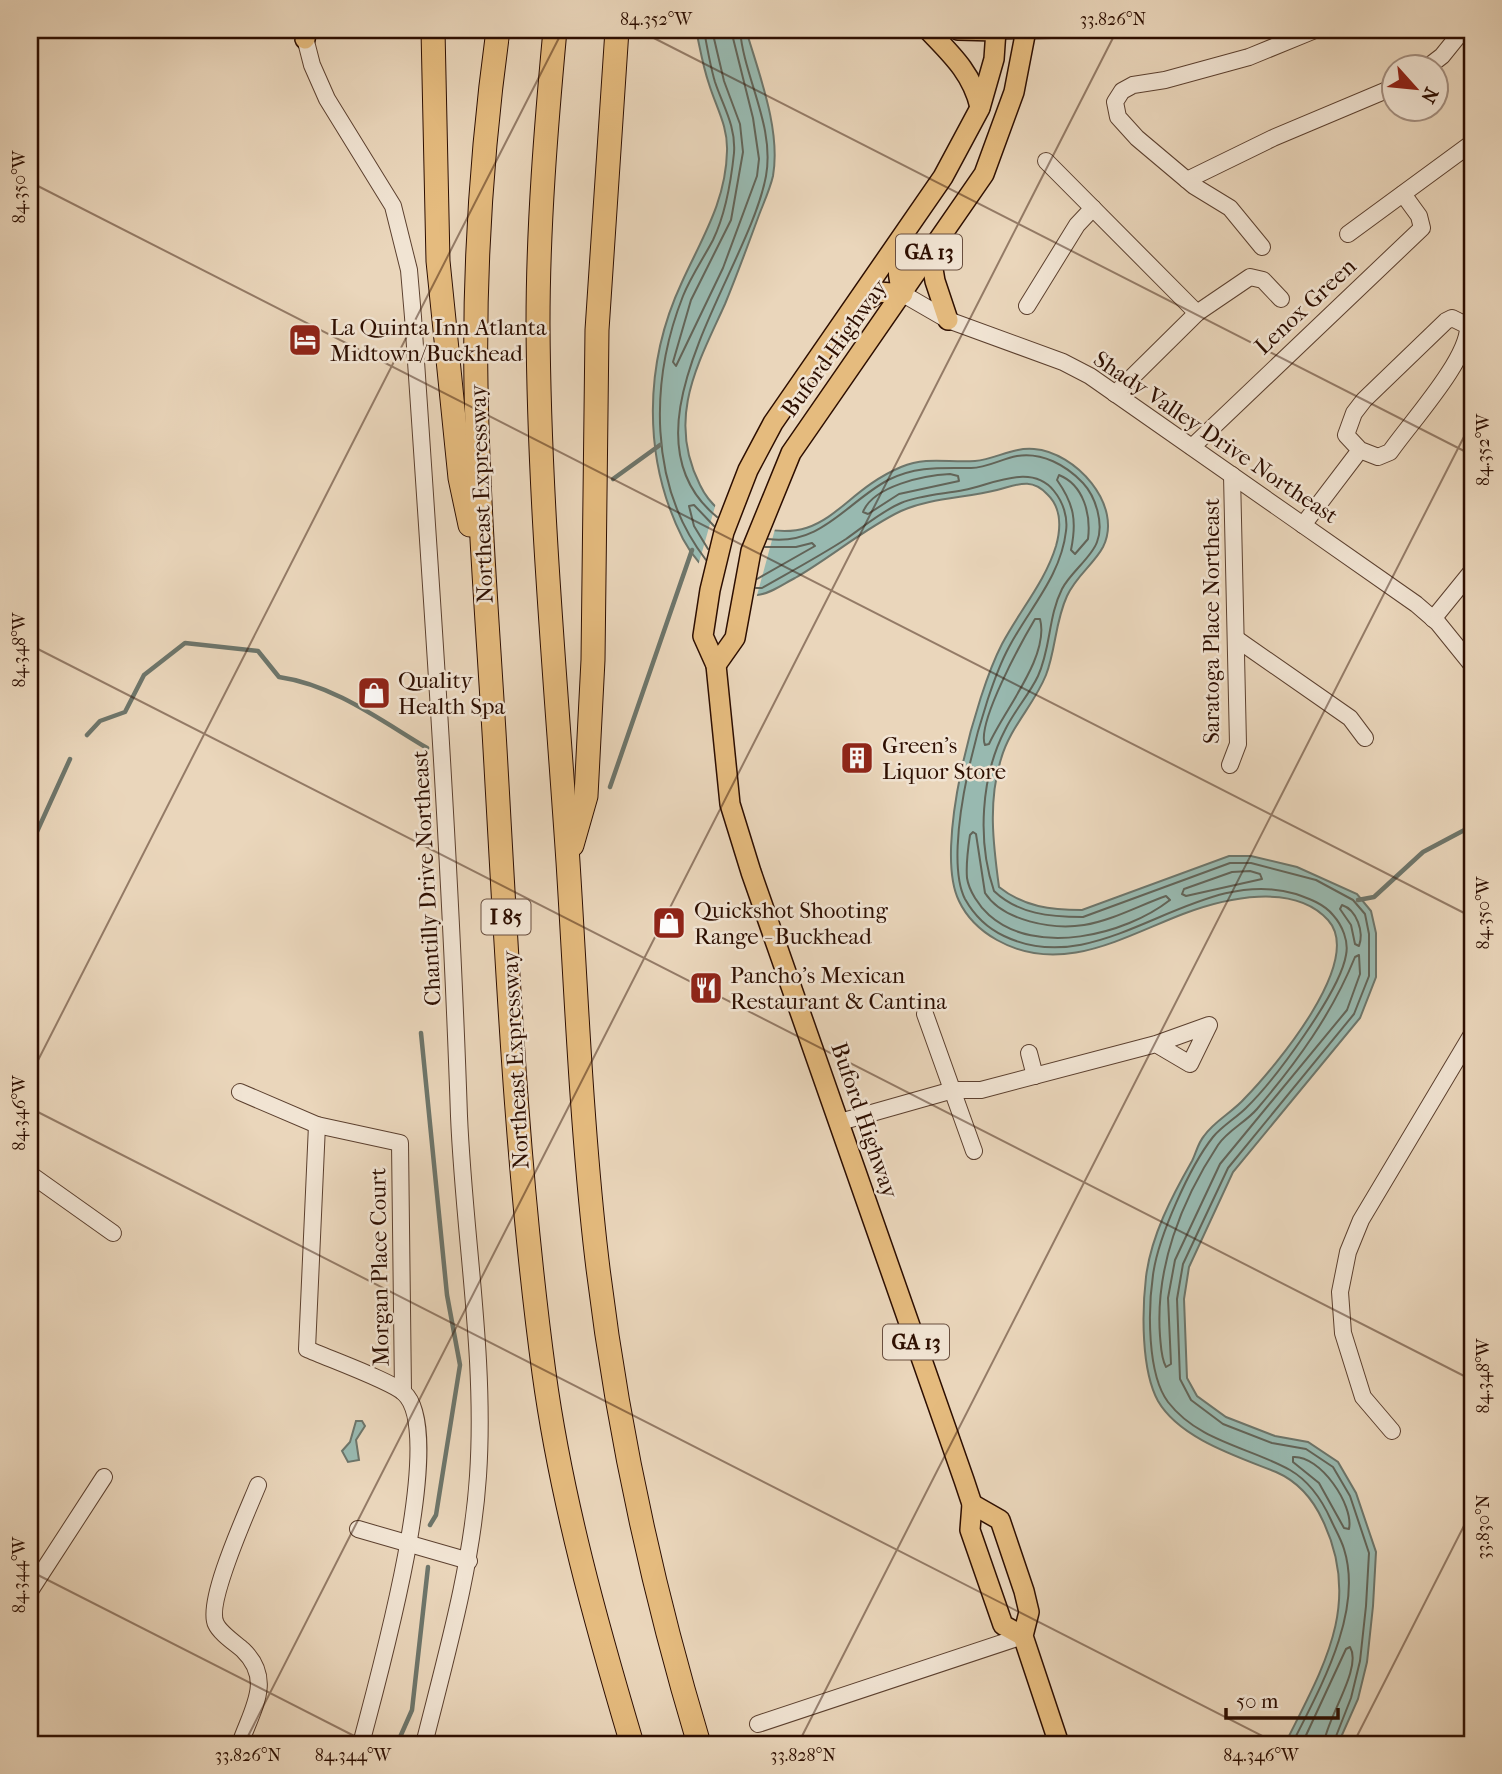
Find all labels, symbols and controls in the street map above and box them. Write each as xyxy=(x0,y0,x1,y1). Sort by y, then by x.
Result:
text: 84.352°W xyxy=(620,9,693,30)
text: 33.826°N xyxy=(1080,9,1147,30)
north arrow xyxy=(1380,52,1450,122)
text: N xyxy=(1416,84,1442,107)
text: 84.350°W xyxy=(9,149,30,223)
road number: GA 13 xyxy=(896,234,962,270)
street label: Lenox Green xyxy=(1249,252,1362,360)
street label: Buford Highway xyxy=(776,274,894,422)
place label: La Quinta Inn Atlanta Midtown/Buckhead xyxy=(330,314,547,367)
hotel icon: La Quinta Inn Atlanta Midtown/Buckhead xyxy=(286,321,324,359)
street label: Shady Valley Drive Northeast xyxy=(1088,345,1343,529)
street label: Northeast Expressway xyxy=(464,383,499,604)
text: 84.352°W xyxy=(1473,413,1494,486)
street label: Saratoga Place Northeast xyxy=(1198,498,1225,744)
text: 84.348°W xyxy=(9,611,30,687)
place label: Quality Health Spa xyxy=(398,667,506,720)
shop icon: Quality Health Spa xyxy=(355,674,393,712)
place label: Green's Liquor Store xyxy=(882,732,1006,785)
building icon: Green's Liquor Store xyxy=(838,739,876,777)
street label: Chantilly Drive Northeast xyxy=(406,749,447,1006)
text: 84.350°W xyxy=(1473,875,1494,949)
place label: Quickshot Shooting Range - Buckhead xyxy=(694,897,888,950)
road number: I 85 xyxy=(482,900,530,934)
shop icon: Quickshot Shooting Range - Buckhead xyxy=(650,904,688,942)
street label: Northeast Expressway xyxy=(496,949,535,1170)
place label: Pancho's Mexican Restaurant & Cantina xyxy=(730,962,947,1015)
restaurant icon: Pancho's Mexican Restaurant & Cantina xyxy=(687,969,725,1007)
street label: Buford Highway xyxy=(825,1039,904,1202)
text: 84.346°W xyxy=(9,1074,30,1151)
street label: Morgan Place Court xyxy=(364,1167,395,1366)
road number: GA 13 xyxy=(883,1324,949,1360)
text: 84.348°W xyxy=(1473,1337,1494,1413)
text: 33.830°N xyxy=(1473,1494,1494,1559)
text: 84.344°W xyxy=(9,1535,30,1613)
scale bar xyxy=(1226,1676,1338,1720)
text: 50 m xyxy=(1236,1689,1279,1713)
text: 33.826°N xyxy=(215,1745,282,1766)
text: 84.344°W xyxy=(315,1745,393,1766)
text: 33.828°N xyxy=(770,1745,836,1766)
text: 84.346°W xyxy=(1223,1745,1300,1766)

